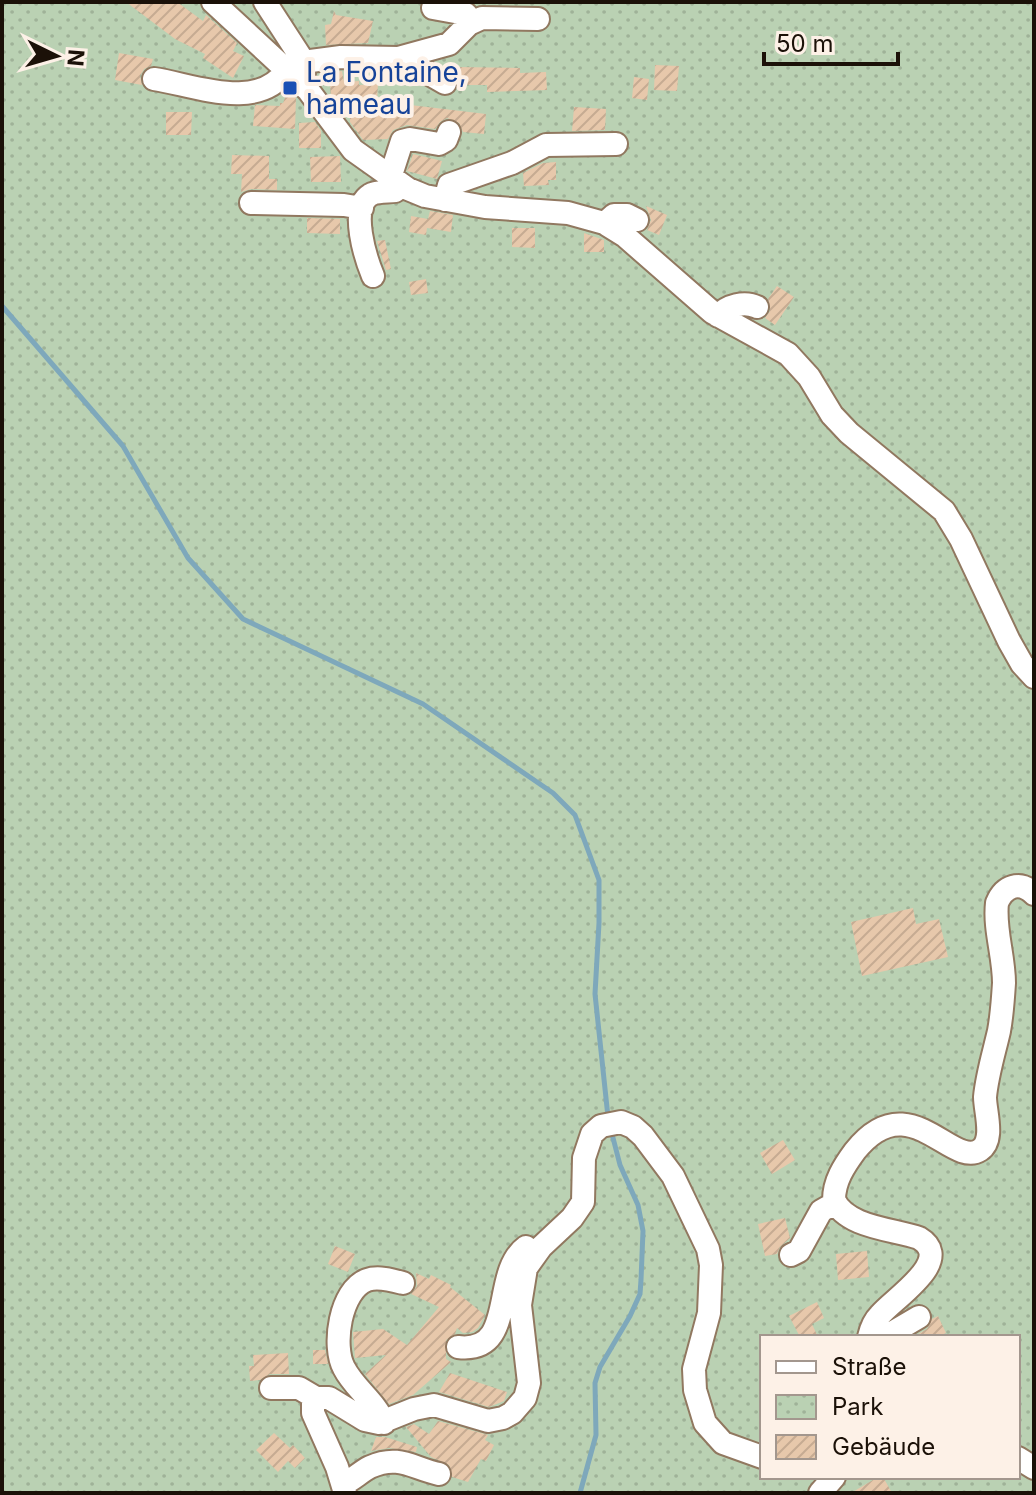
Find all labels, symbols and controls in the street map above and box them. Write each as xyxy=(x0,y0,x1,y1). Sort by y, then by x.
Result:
north arrow xyxy=(16,16,96,96)
scale bar xyxy=(764,16,898,66)
text: 50 m xyxy=(776,29,834,58)
text: N xyxy=(62,48,90,67)
place label: La Fontaine, hameau xyxy=(306,55,467,121)
marker: La Fontaine, hameau xyxy=(281,79,299,97)
legend xyxy=(760,1335,1020,1479)
text: Straße xyxy=(832,1352,907,1381)
text: Park xyxy=(832,1392,883,1421)
text: Gebäude xyxy=(832,1432,935,1461)

